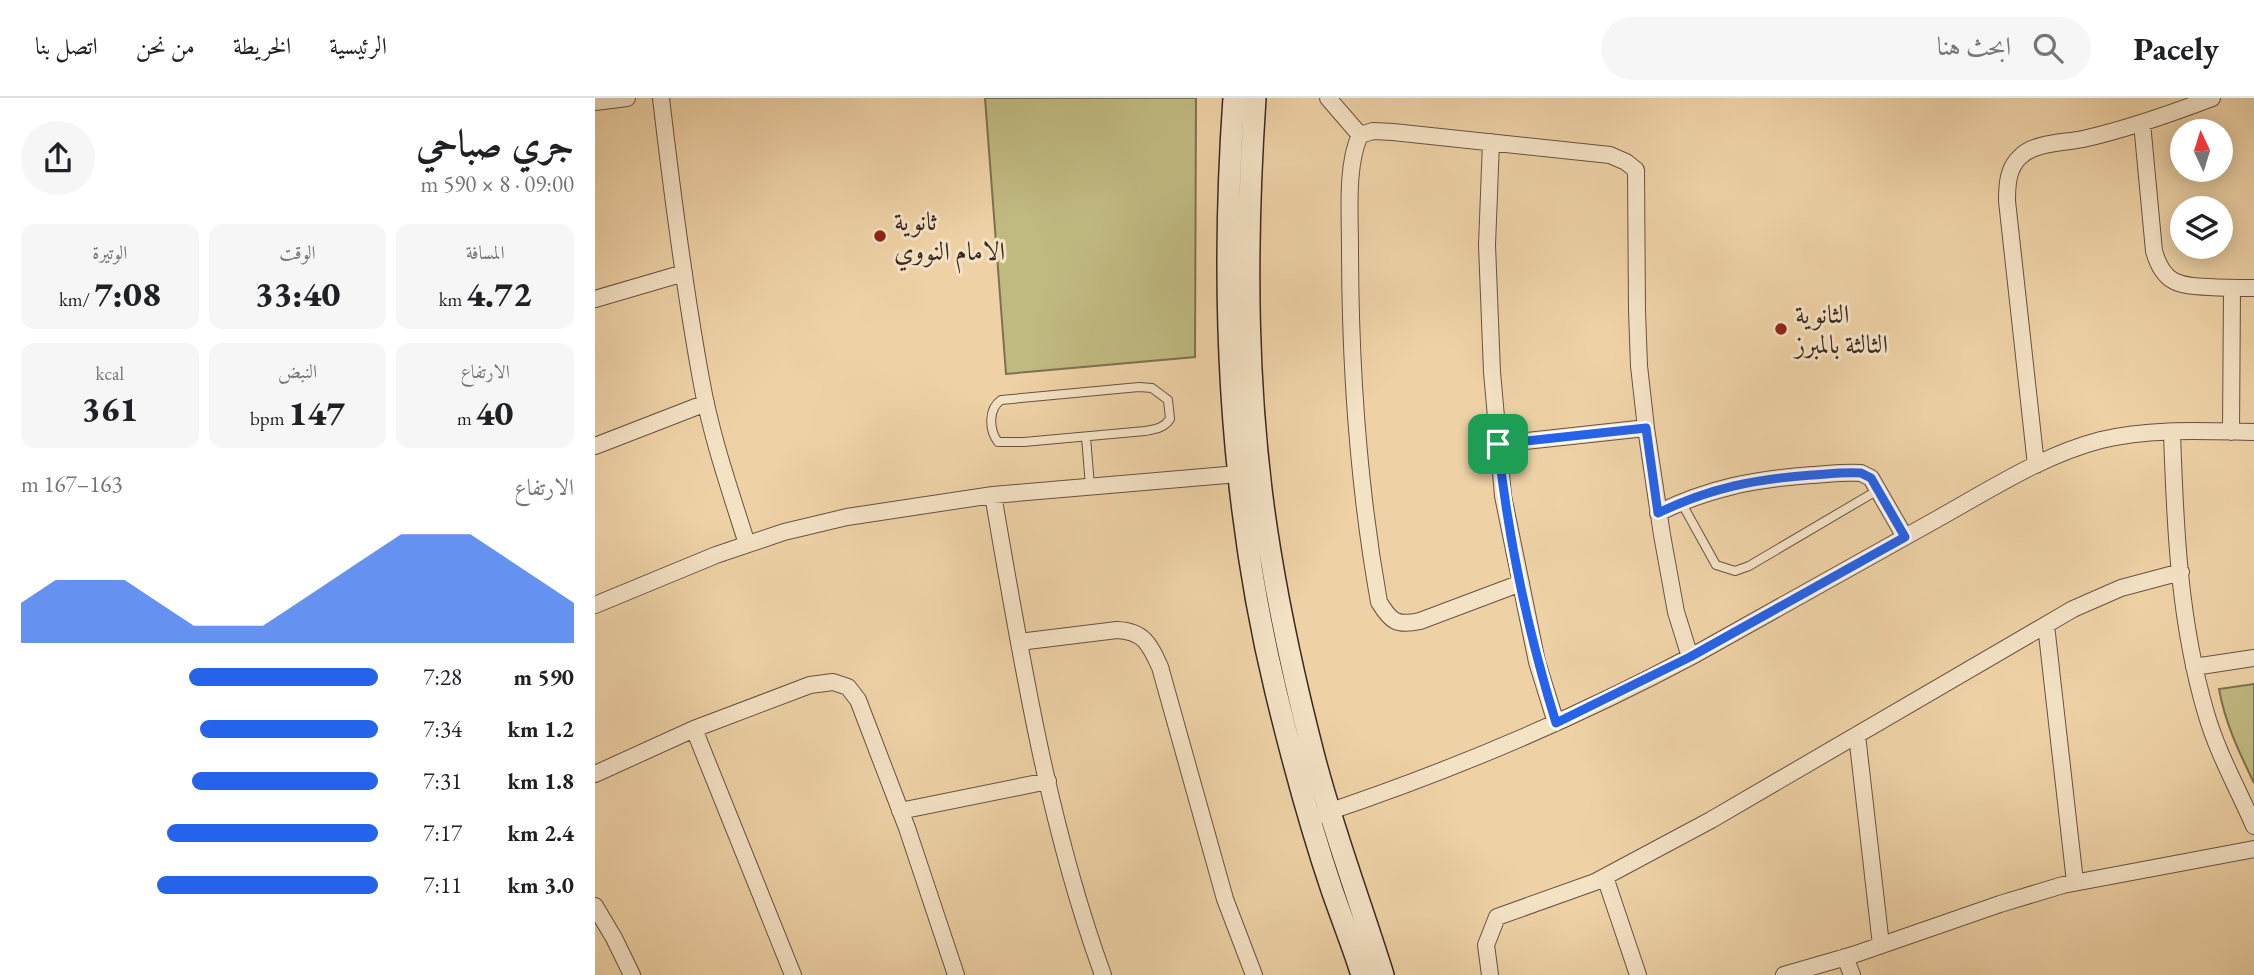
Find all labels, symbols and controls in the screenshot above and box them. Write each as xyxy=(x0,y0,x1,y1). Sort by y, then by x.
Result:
search box xyxy=(1601,17,2091,80)
text: Pacely xyxy=(2133,27,2219,70)
text: ابحث هنا xyxy=(1937,29,2011,63)
icon: search xyxy=(2029,29,2067,67)
text: اتصل بنا xyxy=(35,30,98,61)
text: من نحن xyxy=(136,30,195,61)
text: الخريطة xyxy=(233,30,291,61)
text: الرئيسية xyxy=(329,30,387,61)
text: جري صباحي xyxy=(416,118,574,167)
north arrow xyxy=(2170,119,2233,182)
map controls xyxy=(2170,119,2233,259)
button: share xyxy=(21,121,95,195)
text: 09:00 · 8 × 590 m xyxy=(421,169,574,199)
button: layers xyxy=(2170,196,2233,259)
place label: ثانوية الامام النووي xyxy=(894,204,1005,274)
marker: ثانوية الامام النووي xyxy=(872,228,888,244)
text: الوتيرة xyxy=(92,240,127,265)
text: الوقت xyxy=(279,240,316,265)
text: المسافة xyxy=(466,240,505,265)
text: 7:08 xyxy=(94,271,161,316)
text: 33:40 xyxy=(255,271,340,316)
text: 4.72 xyxy=(466,271,532,316)
text: /km xyxy=(59,287,94,312)
text: km xyxy=(439,287,466,312)
place label: الثانوية الثالثة بالمبرز xyxy=(1792,297,1888,361)
marker: الثانوية الثالثة بالمبرز xyxy=(1773,321,1789,337)
text: النبض xyxy=(278,359,317,384)
text: الارتفاع xyxy=(461,359,510,384)
text: kcal xyxy=(96,361,124,386)
text: 361 xyxy=(81,386,138,431)
text: 147 xyxy=(288,390,345,435)
text: 40 xyxy=(476,390,513,435)
text: bpm xyxy=(250,406,288,431)
text: m xyxy=(457,406,476,431)
pin xyxy=(1468,414,1528,474)
icon: arrive xyxy=(1479,425,1517,463)
text: 163–167 m xyxy=(21,469,122,499)
text: الارتفاع xyxy=(514,472,574,502)
text: 7:28 xyxy=(423,662,462,692)
text: 590 m xyxy=(513,662,574,692)
text: 7:34 xyxy=(423,714,462,744)
text: 1.2 km xyxy=(507,714,574,744)
text: 7:31 xyxy=(423,766,462,796)
text: 1.8 km xyxy=(507,766,574,796)
text: 7:17 xyxy=(423,818,462,848)
text: 2.4 km xyxy=(507,818,574,848)
text: 7:11 xyxy=(423,870,462,900)
text: 3.0 km xyxy=(507,870,574,900)

